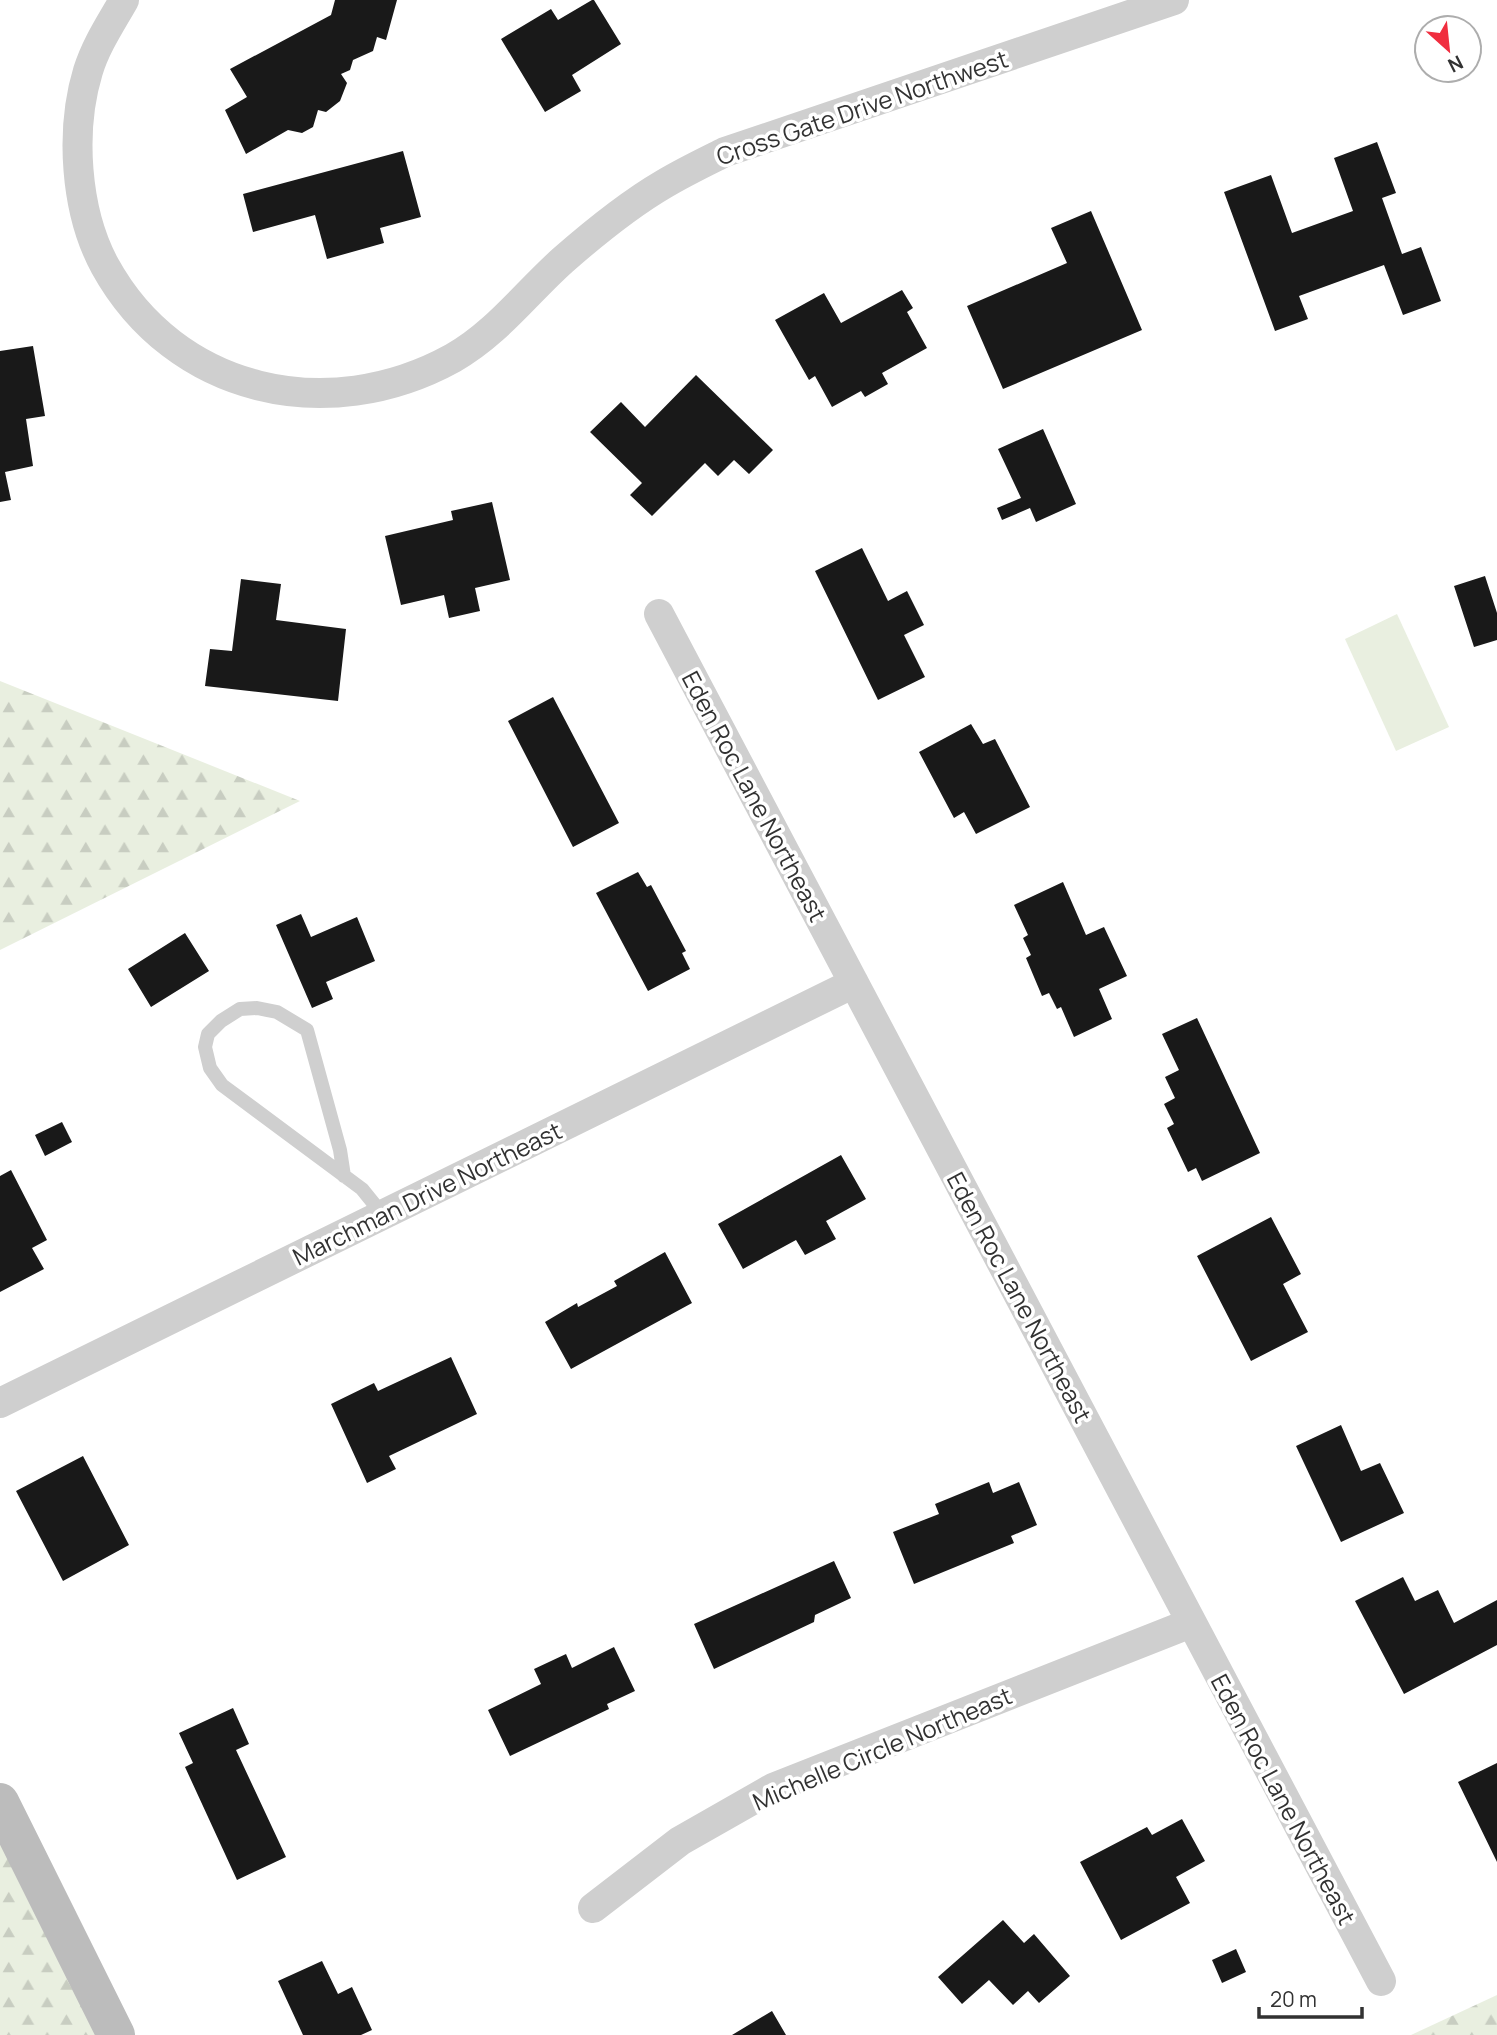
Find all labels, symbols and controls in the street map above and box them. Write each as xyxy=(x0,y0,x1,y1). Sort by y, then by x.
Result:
north arrow xyxy=(1413,14,1483,84)
street label: Cross Gate Drive Northwest xyxy=(712,42,1012,172)
text: N xyxy=(1444,49,1468,79)
street label: Eden Roc Lane Northeast xyxy=(675,665,835,927)
street label: Marchman Drive Northeast xyxy=(287,1113,567,1273)
street label: Eden Roc Lane Northeast xyxy=(940,1166,1100,1428)
street label: Eden Roc Lane Northeast xyxy=(1204,1668,1364,1930)
street label: Michelle Circle Northeast xyxy=(747,1678,1017,1818)
scale bar xyxy=(1259,1976,1362,2020)
text: 20 m xyxy=(1270,1985,1317,2013)

